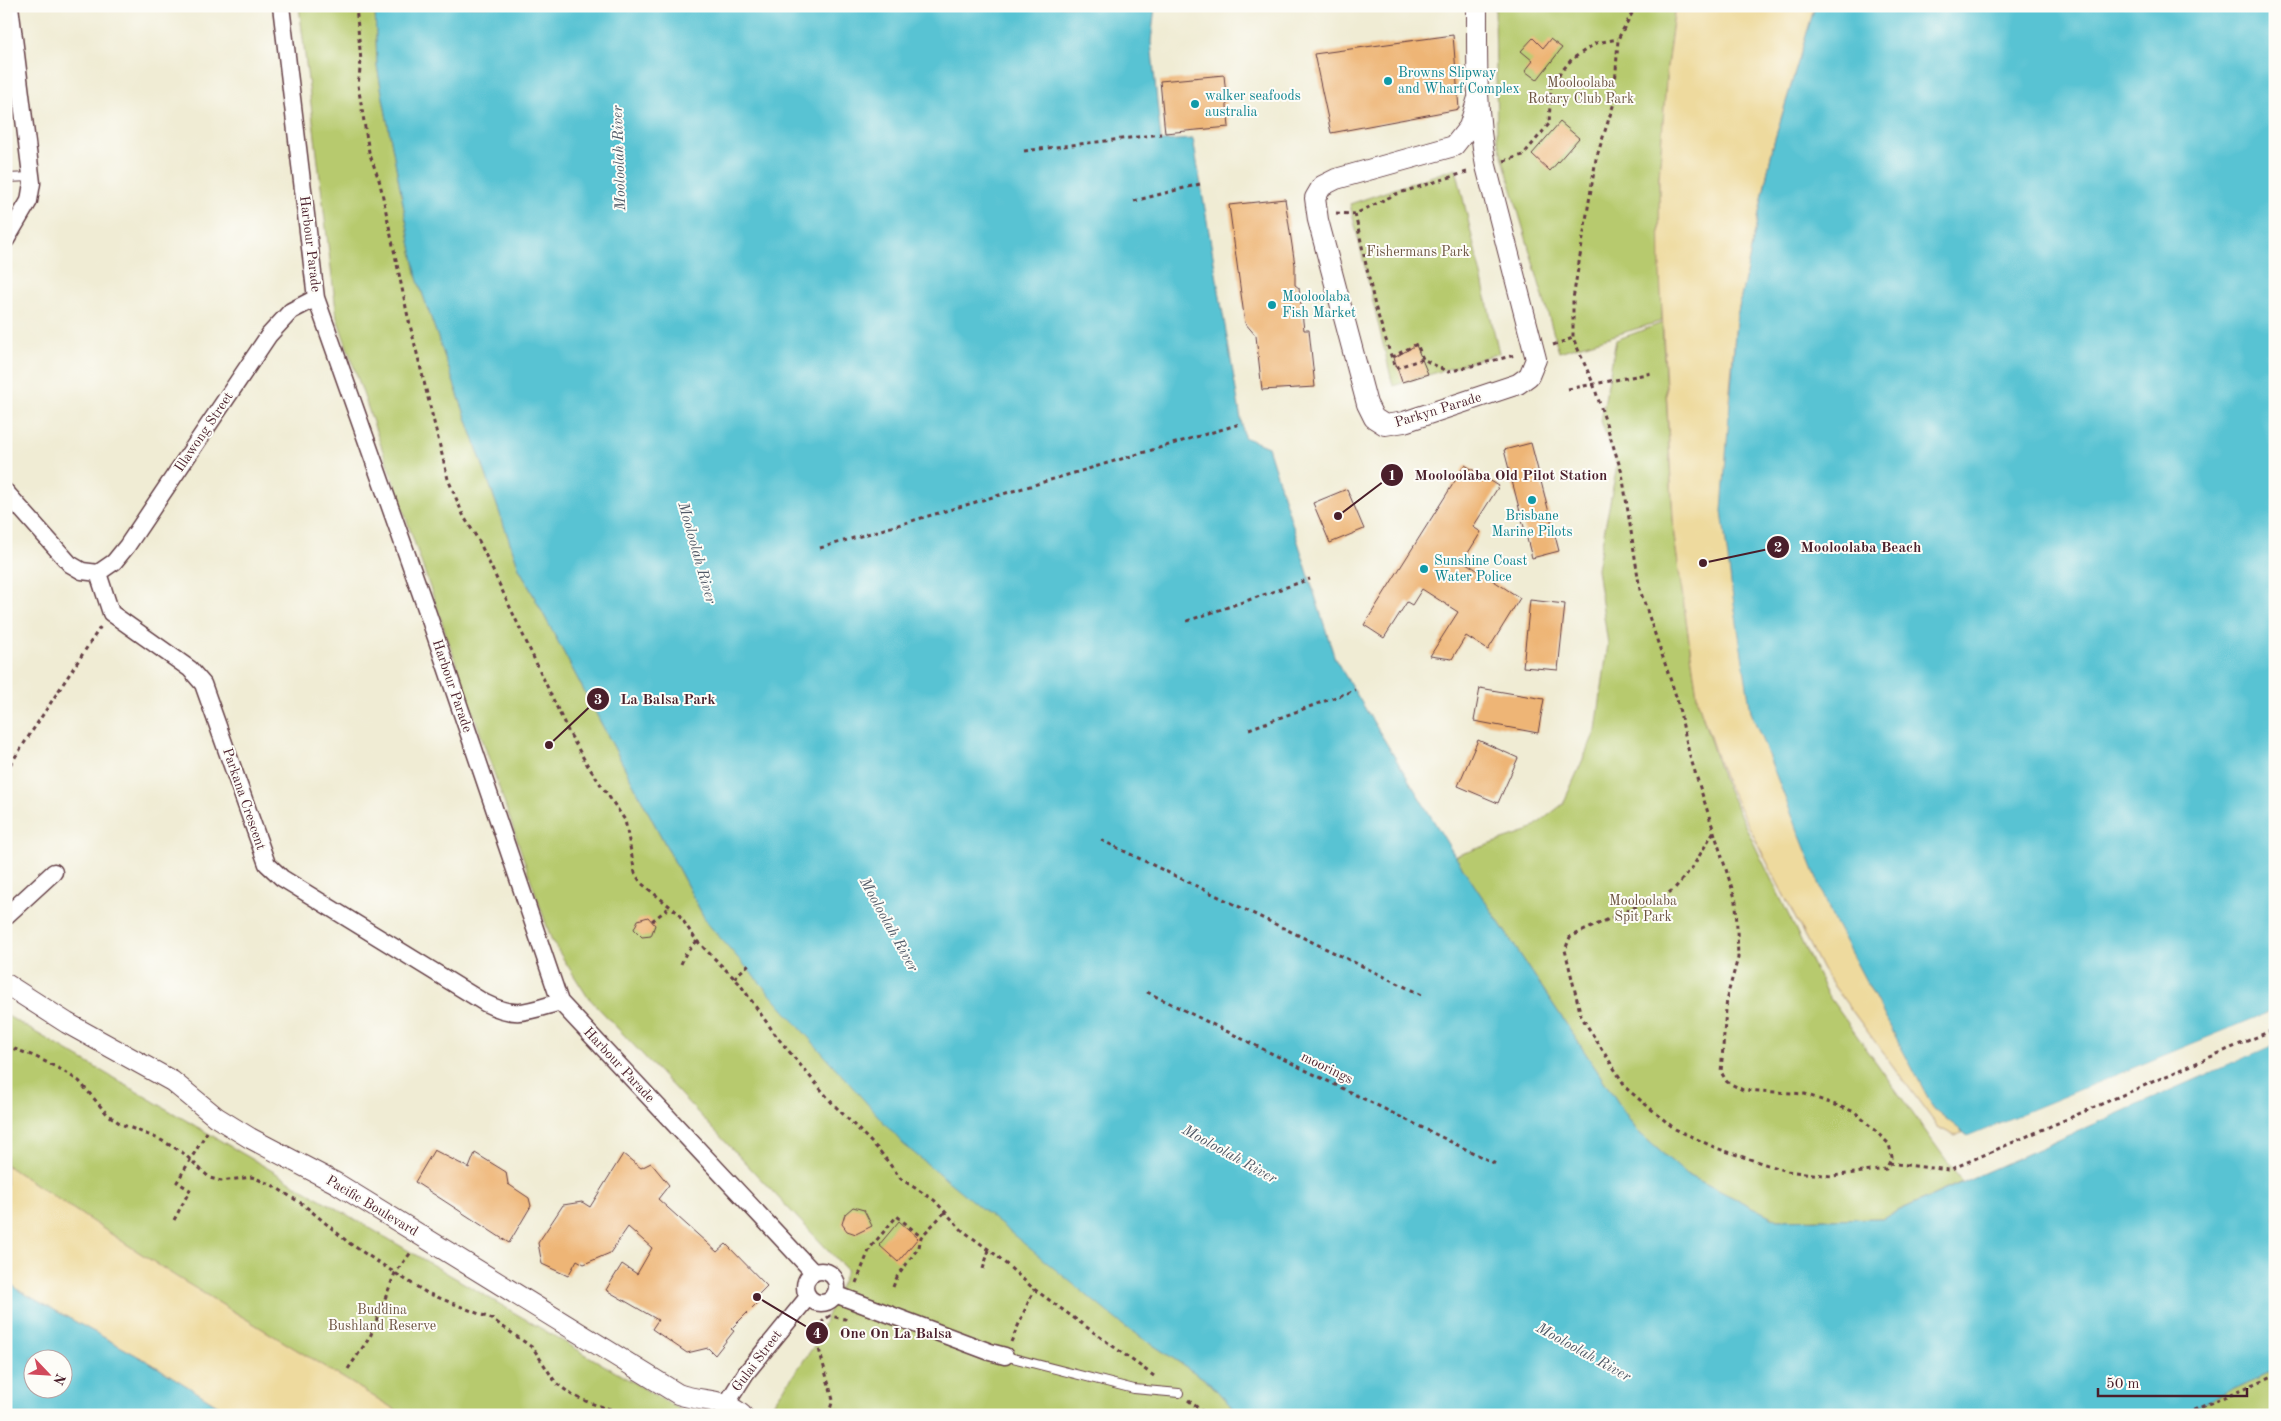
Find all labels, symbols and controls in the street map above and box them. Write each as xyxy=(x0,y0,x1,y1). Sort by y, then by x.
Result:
place label: Browns Slipway and Wharf Complex xyxy=(1398,66,1520,96)
marker: Browns Slipway and Wharf Complex xyxy=(1382,75,1394,87)
park label: Mooloolaba Rotary Club Park xyxy=(1528,76,1634,106)
place label: walker seafoods australia xyxy=(1205,89,1301,119)
marker: walker seafoods australia xyxy=(1189,98,1201,110)
water label: Mooloolah River xyxy=(611,105,629,212)
street label: Harbour Parade xyxy=(297,195,323,293)
park label: Fishermans Park xyxy=(1366,245,1470,259)
place label: Mooloolaba Fish Market xyxy=(1282,290,1356,320)
marker: Mooloolaba Fish Market xyxy=(1266,299,1278,311)
street label: Illawong Street xyxy=(172,389,236,474)
street label: Parkyn Parade xyxy=(1393,390,1483,430)
callout: Mooloolaba Old Pilot Station xyxy=(1380,460,1617,490)
text: 1 xyxy=(1388,469,1396,484)
text: Mooloolaba Old Pilot Station xyxy=(1415,469,1607,484)
marker: Brisbane Marine Pilots xyxy=(1526,494,1538,506)
water label: Mooloolah River xyxy=(674,499,718,606)
place label: Brisbane Marine Pilots xyxy=(1491,509,1573,539)
callout: Mooloolaba Beach xyxy=(1765,532,1931,562)
text: 2 xyxy=(1774,541,1782,556)
text: Mooloolaba Beach xyxy=(1801,541,1921,556)
place label: Sunshine Coast Water Police xyxy=(1434,554,1527,584)
marker: Sunshine Coast Water Police xyxy=(1418,563,1430,575)
street label: Harbour Parade xyxy=(430,638,474,734)
callout: La Balsa Park xyxy=(585,684,726,714)
text: 3 xyxy=(594,693,602,708)
text: La Balsa Park xyxy=(620,693,716,708)
street label: Parkana Crescent xyxy=(220,746,268,852)
water label: Mooloolah River xyxy=(855,874,920,975)
park label: Mooloolaba Spit Park xyxy=(1609,894,1677,924)
street label: Harbour Parade xyxy=(581,1025,657,1105)
street label: moorings xyxy=(1299,1049,1355,1087)
water label: Mooloolah River xyxy=(1178,1122,1279,1187)
street label: Pacific Boulevard xyxy=(324,1173,420,1239)
park label: Buddina Bushland Reserve xyxy=(328,1303,436,1333)
callout: One On La Balsa xyxy=(805,1318,962,1348)
water label: Mooloolah River xyxy=(1532,1320,1633,1385)
text: 4 xyxy=(813,1327,821,1342)
text: One On La Balsa xyxy=(840,1327,953,1342)
street label: Gulai Street xyxy=(729,1328,785,1394)
north arrow xyxy=(22,1348,72,1398)
scale bar xyxy=(2098,1366,2247,1398)
text: N xyxy=(50,1371,67,1387)
text: 50 m xyxy=(2106,1377,2140,1392)

